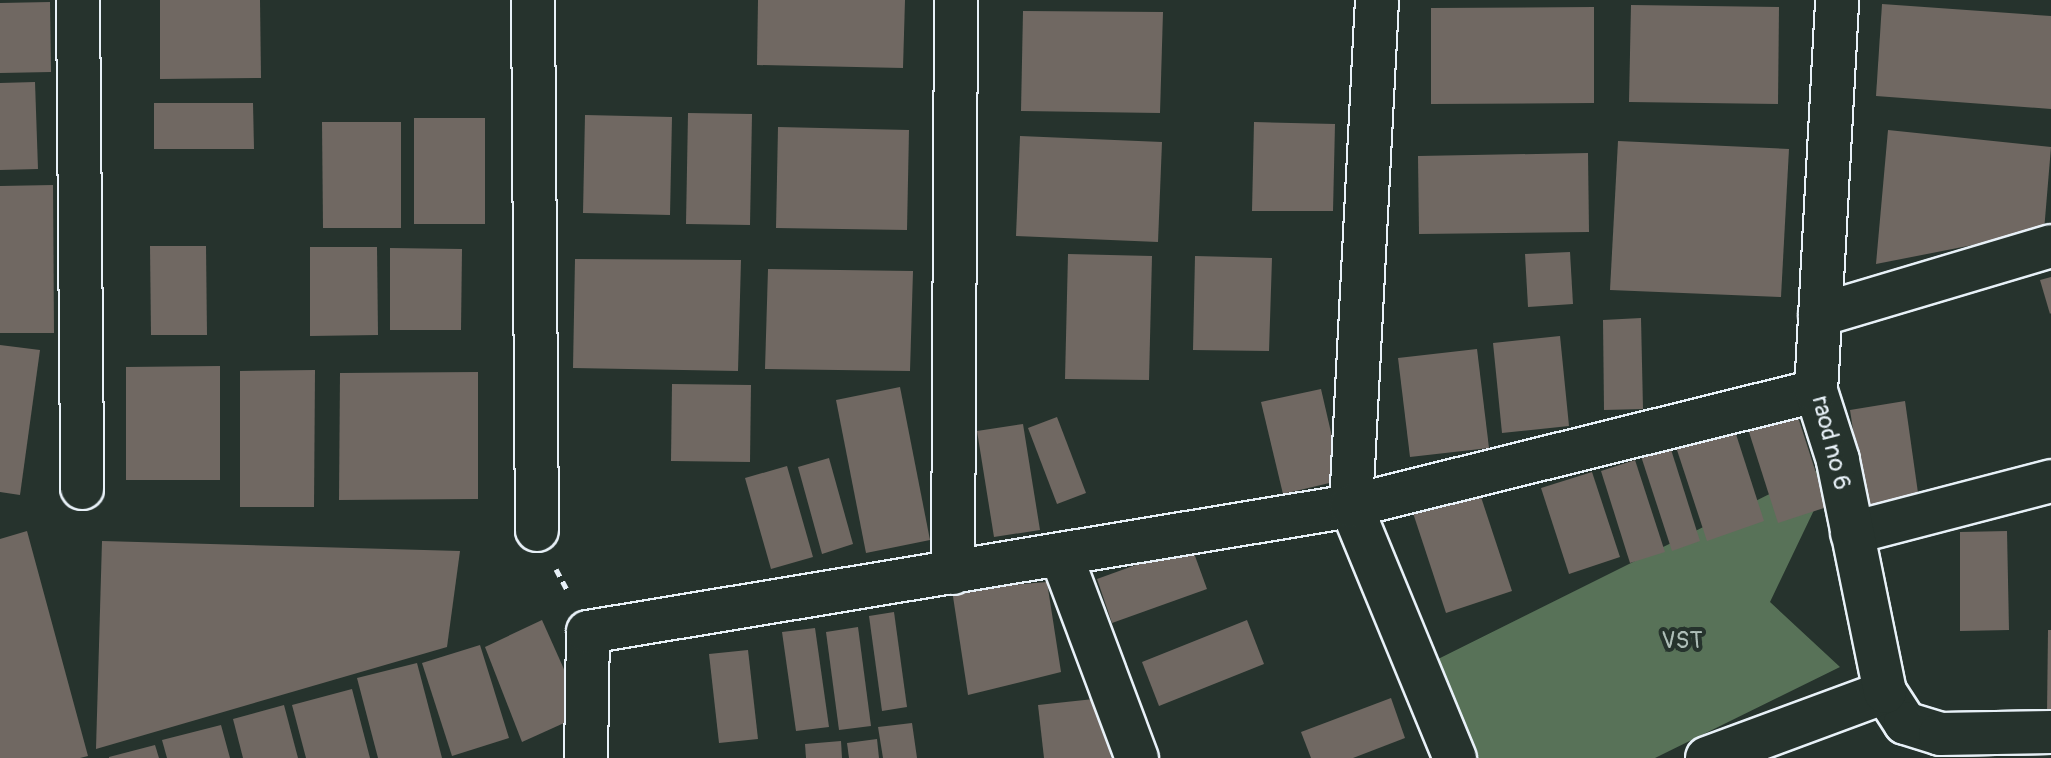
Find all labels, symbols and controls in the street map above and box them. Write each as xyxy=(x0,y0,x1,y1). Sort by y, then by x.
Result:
street label: raod no 6 xyxy=(1805,393,1857,493)
park label: VST xyxy=(1661,627,1703,655)

